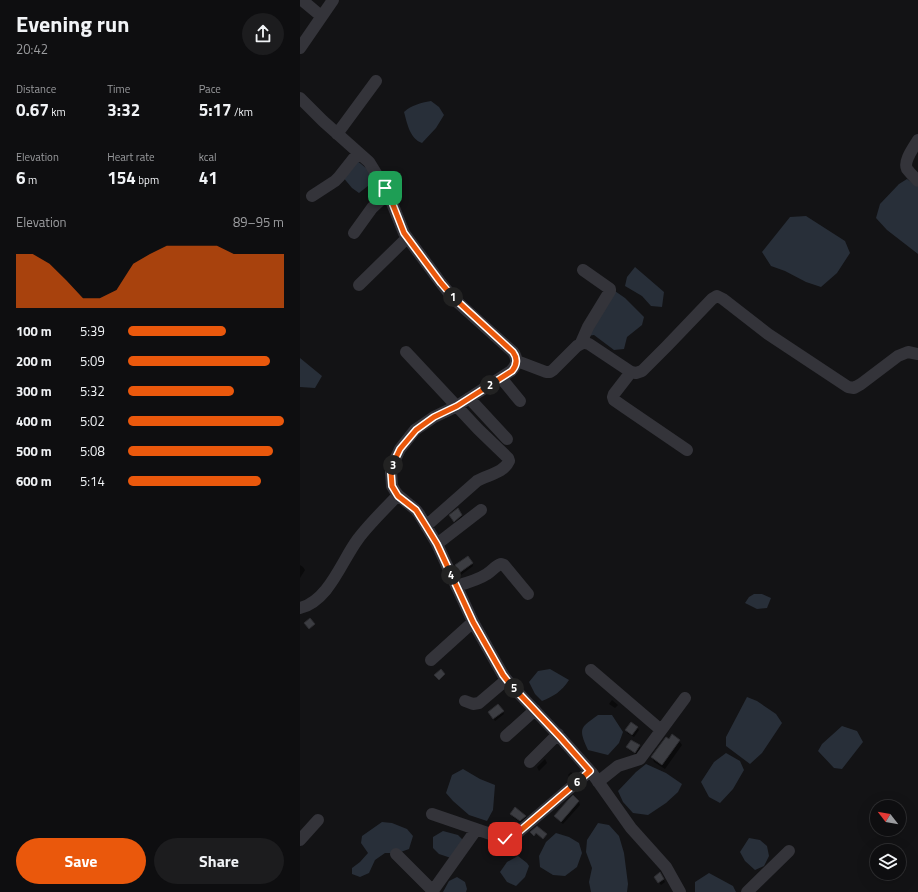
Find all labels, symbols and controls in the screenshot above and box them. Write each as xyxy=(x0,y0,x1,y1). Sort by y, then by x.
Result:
text: Evening run xyxy=(16,7,129,41)
button: share xyxy=(242,13,284,55)
text: 20:42 xyxy=(16,39,48,59)
text: Distance xyxy=(16,81,56,97)
text: Time xyxy=(107,81,130,97)
text: Pace xyxy=(199,81,221,97)
text: 0.67 xyxy=(16,97,49,123)
text: 3:32 xyxy=(107,97,140,123)
text: 5:17 xyxy=(199,97,232,123)
text: km xyxy=(49,104,66,120)
text: /km xyxy=(232,104,253,120)
text: Elevation xyxy=(16,149,59,165)
text: Heart rate xyxy=(107,149,155,165)
text: kcal xyxy=(199,149,217,165)
text: 6 xyxy=(16,165,26,191)
text: 154 xyxy=(107,165,136,191)
text: 41 xyxy=(199,165,218,191)
pin xyxy=(368,171,402,205)
text: m xyxy=(26,172,37,188)
text: bpm xyxy=(136,172,159,188)
icon: arrive xyxy=(374,177,396,199)
text: Elevation xyxy=(16,212,67,232)
text: 89–95 m xyxy=(233,212,284,232)
pin: 1 xyxy=(443,287,463,307)
text: 1 xyxy=(450,289,456,305)
text: 100 m xyxy=(16,321,52,341)
text: 5:39 xyxy=(80,321,105,341)
text: 200 m xyxy=(16,351,52,371)
text: 5:09 xyxy=(80,351,105,371)
pin: 2 xyxy=(480,375,500,395)
text: 2 xyxy=(487,377,493,393)
text: 300 m xyxy=(16,381,52,401)
text: 5:32 xyxy=(80,381,105,401)
text: 400 m xyxy=(16,411,52,431)
text: 5:02 xyxy=(80,411,105,431)
text: 500 m xyxy=(16,441,52,461)
text: 5:08 xyxy=(80,441,105,461)
pin: 3 xyxy=(383,455,403,475)
text: 3 xyxy=(390,457,396,473)
text: 600 m xyxy=(16,471,52,491)
text: 5:14 xyxy=(80,471,105,491)
pin: 4 xyxy=(441,565,461,585)
text: 4 xyxy=(448,567,454,583)
pin: 5 xyxy=(504,678,524,698)
text: 5 xyxy=(511,680,517,696)
pin: 6 xyxy=(567,772,587,792)
text: 6 xyxy=(574,774,580,790)
north arrow xyxy=(870,800,906,836)
map controls xyxy=(870,800,906,880)
pin xyxy=(488,822,522,856)
icon: check xyxy=(494,828,516,850)
button: Save xyxy=(16,838,146,884)
button: Share xyxy=(154,838,284,884)
button: layers xyxy=(870,844,906,880)

